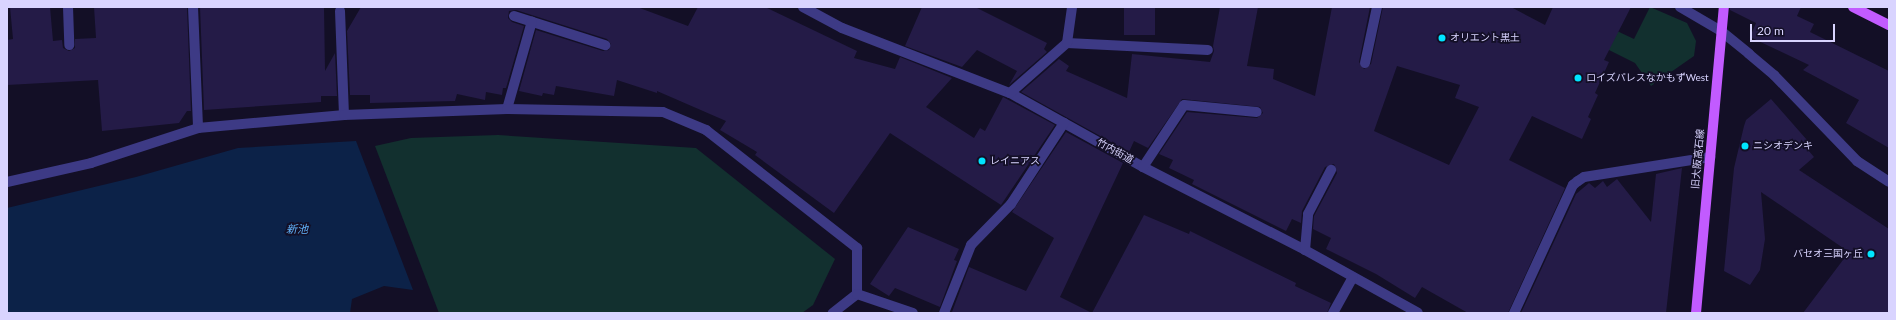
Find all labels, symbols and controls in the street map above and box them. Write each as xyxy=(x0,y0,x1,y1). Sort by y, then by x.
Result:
scale bar xyxy=(1752,16,1837,42)
text: 20 m xyxy=(1757,23,1784,38)
place label: オリエント黒土 xyxy=(1450,32,1520,44)
marker: オリエント黒土 xyxy=(1437,33,1447,43)
place label: ロイズパレスなかもずWest xyxy=(1586,72,1709,84)
marker: ロイズパレスなかもずWest xyxy=(1573,73,1583,83)
street label: 旧大阪高石線 xyxy=(1689,129,1707,189)
street label: 竹内街道 xyxy=(1095,136,1135,166)
place label: ニシオデンキ xyxy=(1753,140,1813,152)
marker: ニシオデンキ xyxy=(1740,141,1750,151)
place label: レイニアス xyxy=(990,155,1040,167)
marker: レイニアス xyxy=(977,156,987,166)
water label: 新池 xyxy=(286,222,308,236)
place label: パセオ三国ヶ丘 xyxy=(1793,248,1863,260)
marker: パセオ三国ヶ丘 xyxy=(1866,249,1876,259)

